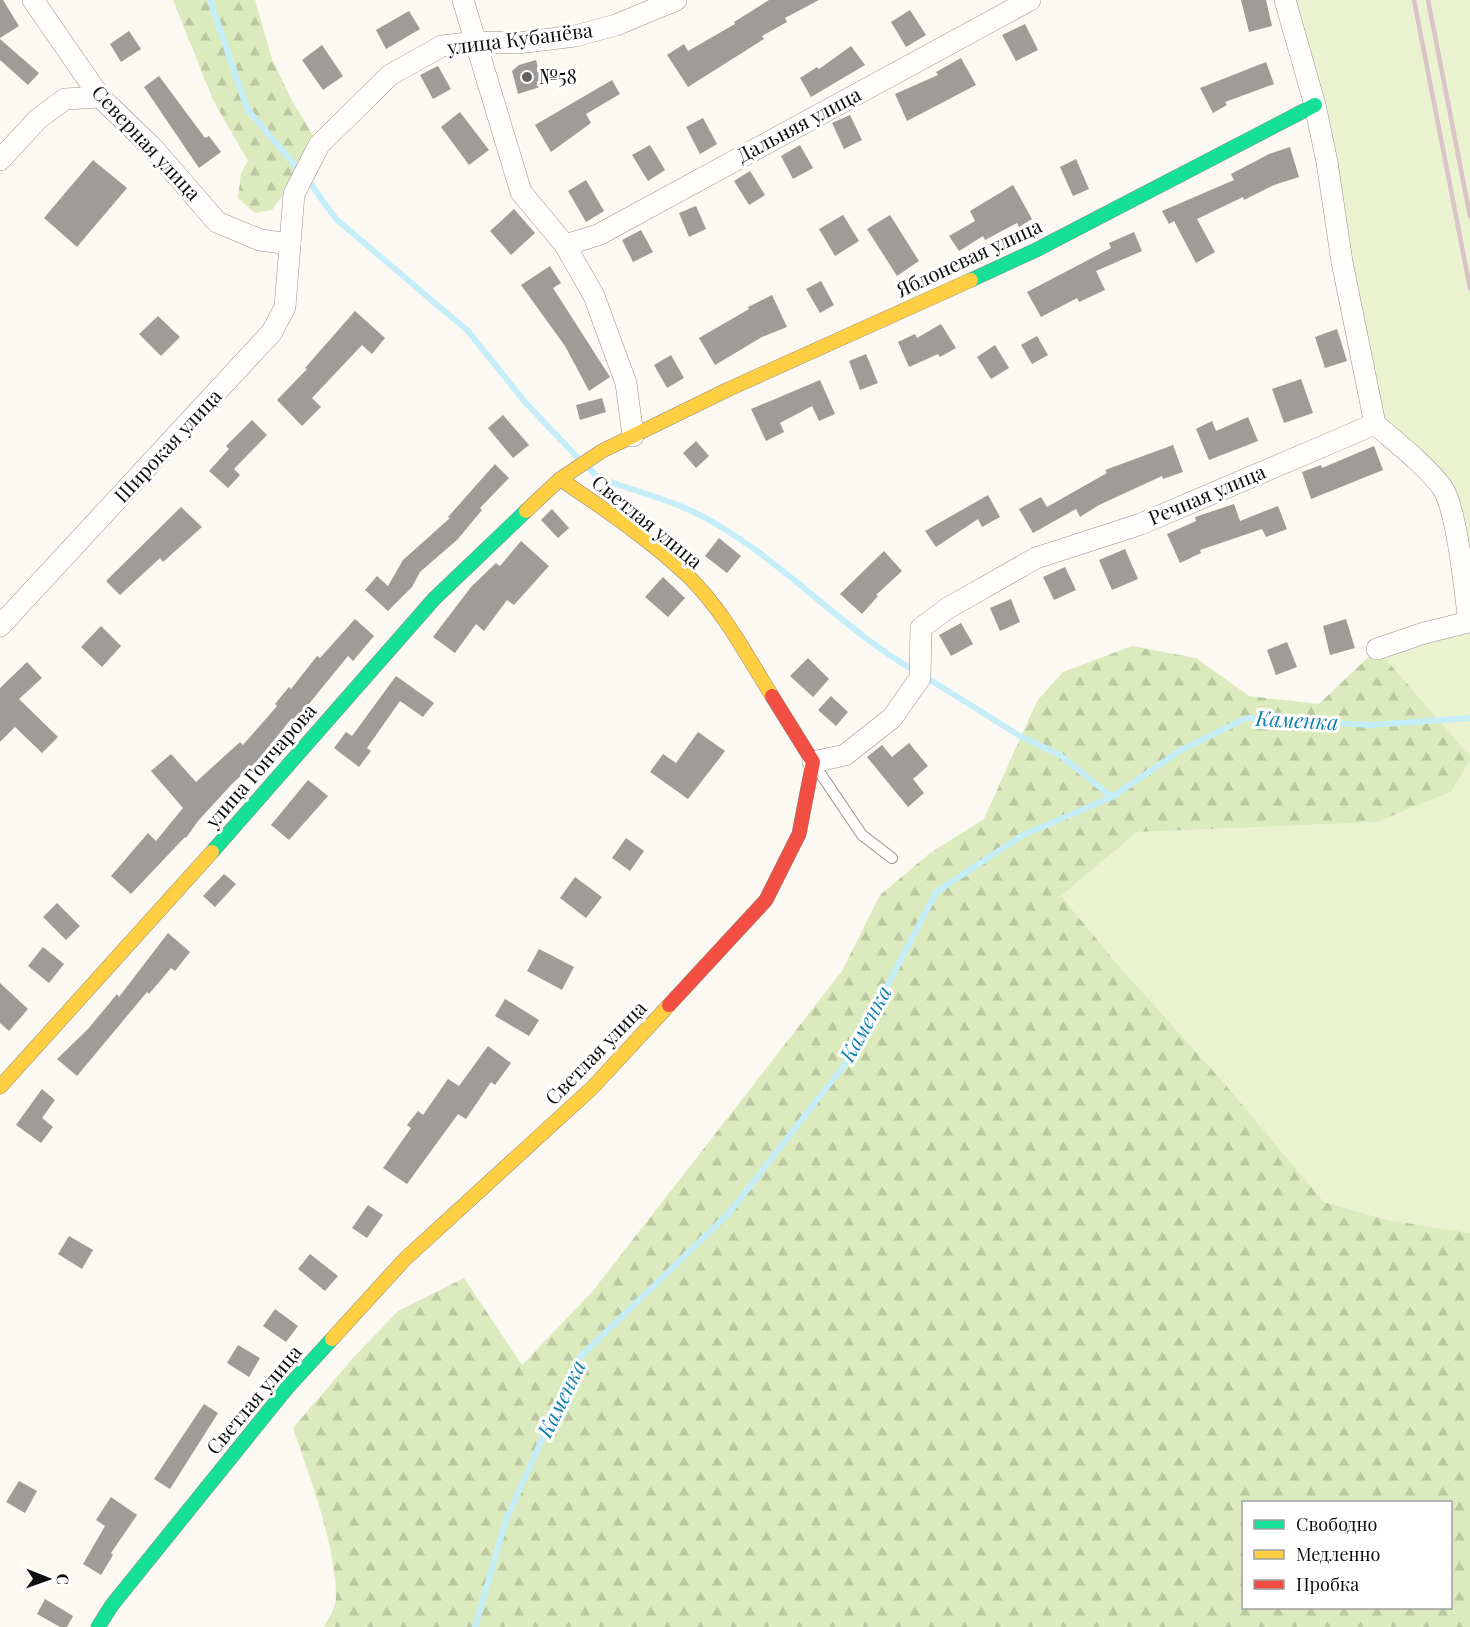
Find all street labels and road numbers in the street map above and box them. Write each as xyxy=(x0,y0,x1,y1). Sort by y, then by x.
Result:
street label: улица Кубанёва xyxy=(445,15,594,60)
street label: Северная улица xyxy=(87,78,208,205)
street label: Дальняя улица xyxy=(732,80,865,168)
street label: Яблоневая улица xyxy=(890,211,1046,303)
street label: Широкая улица xyxy=(107,382,227,508)
street label: Речная улица xyxy=(1144,457,1269,530)
street label: Светлая улица xyxy=(587,468,709,574)
street label: улица Гончарова xyxy=(198,697,321,834)
street label: Светлая улица xyxy=(538,994,652,1110)
street label: Светлая улица xyxy=(199,1339,307,1459)

